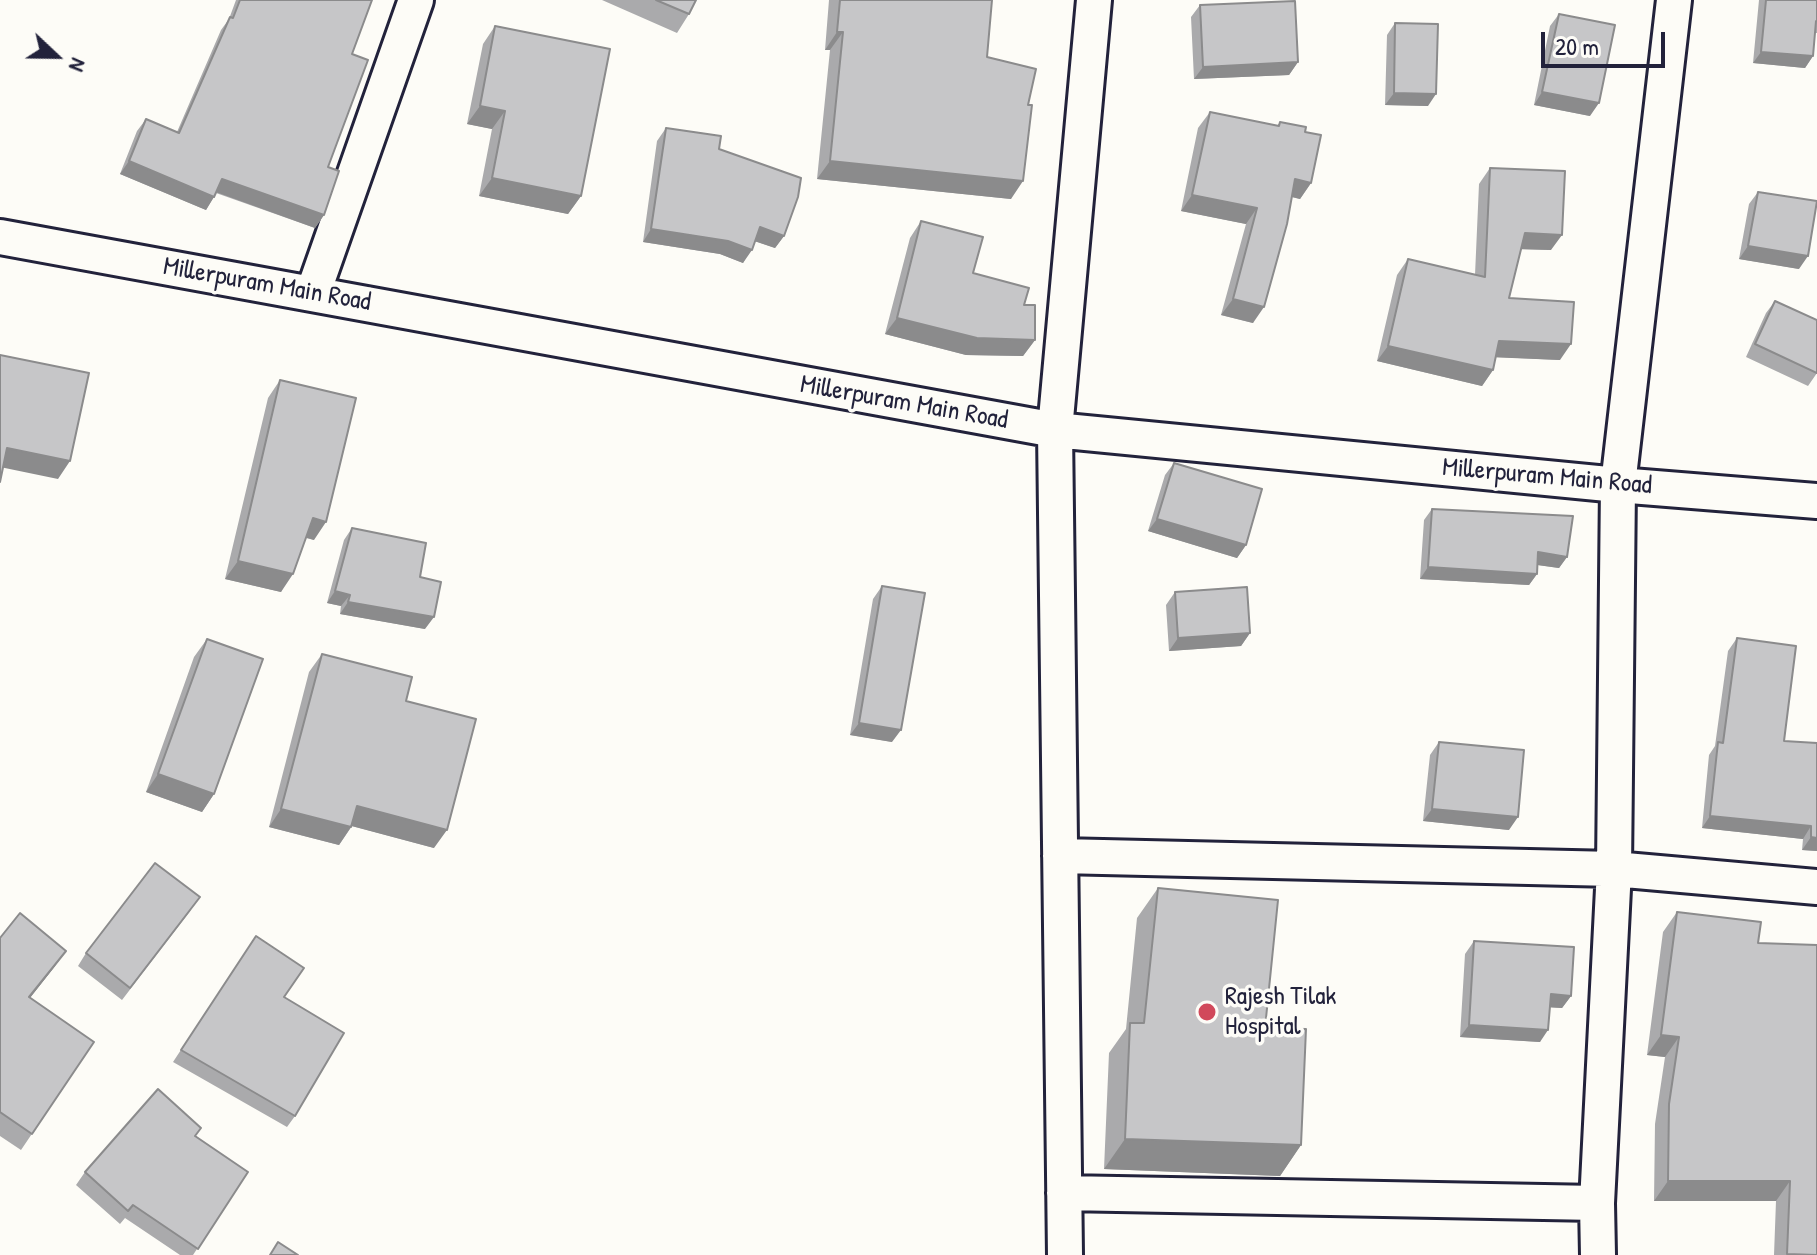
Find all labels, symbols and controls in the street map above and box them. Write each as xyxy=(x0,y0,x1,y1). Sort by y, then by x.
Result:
north arrow xyxy=(16,16,96,96)
scale bar xyxy=(1545,16,1669,66)
text: 20 m xyxy=(1555,30,1599,62)
text: N xyxy=(62,54,94,76)
street label: Millerpuram Main Road xyxy=(161,251,373,319)
street label: Millerpuram Main Road xyxy=(798,369,1010,437)
street label: Millerpuram Main Road xyxy=(1441,452,1653,502)
place label: Rajesh Tilak Hospital xyxy=(1225,981,1336,1042)
marker: Rajesh Tilak Hospital xyxy=(1196,1001,1218,1023)

